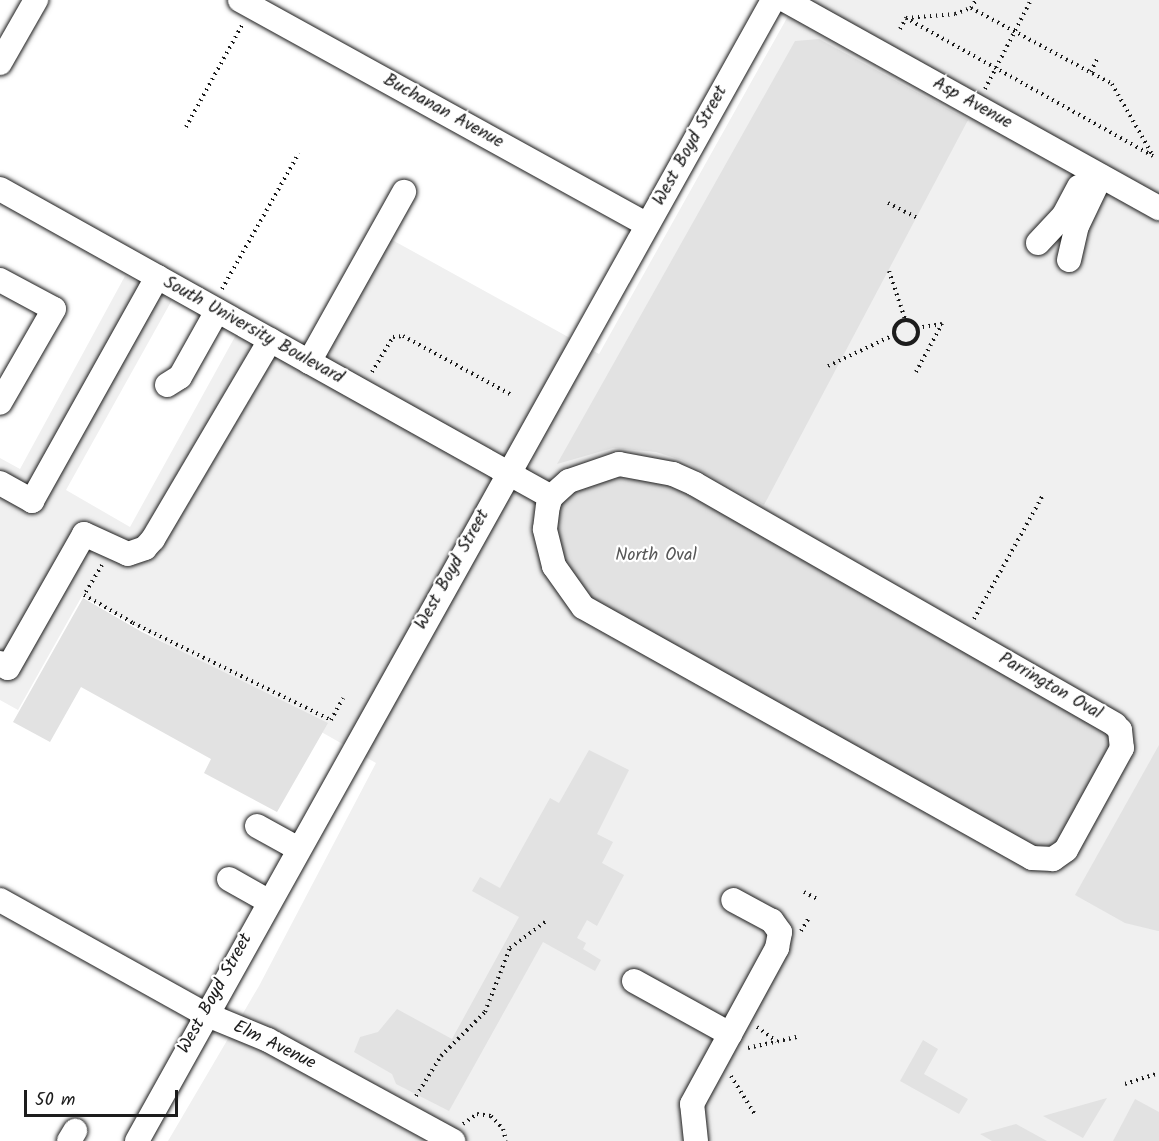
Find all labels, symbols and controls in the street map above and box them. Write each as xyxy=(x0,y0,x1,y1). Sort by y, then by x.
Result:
street label: Buchanan Avenue xyxy=(379,70,507,154)
street label: Asp Avenue xyxy=(929,73,1015,135)
street label: West Boyd Street xyxy=(649,82,733,210)
street label: South University Boulevard xyxy=(159,272,347,390)
street label: West Boyd Street xyxy=(411,506,495,634)
park label: North Oval xyxy=(615,545,697,567)
street label: Parrington Oval xyxy=(994,649,1106,725)
street label: West Boyd Street xyxy=(174,930,258,1058)
street label: Elm Avenue xyxy=(229,1017,319,1075)
scale bar xyxy=(27,1078,182,1116)
text: 50 m xyxy=(35,1086,75,1115)

